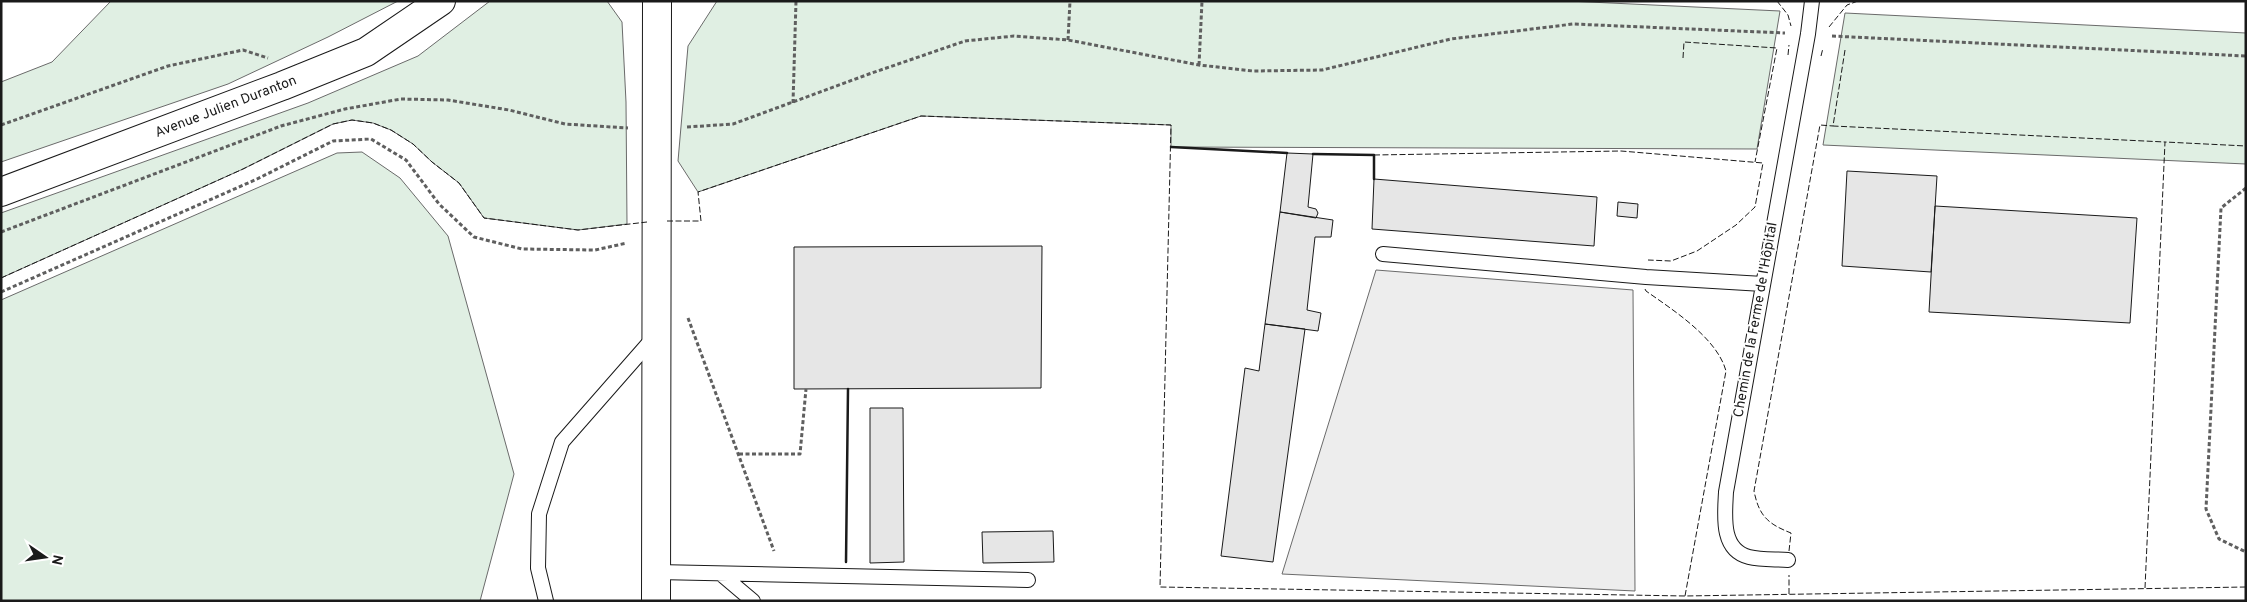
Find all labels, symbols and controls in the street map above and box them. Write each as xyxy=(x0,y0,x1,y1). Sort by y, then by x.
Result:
street label: Avenue Julien Duranton xyxy=(153,72,299,142)
street label: Chemin de la Ferme de l'Hôpital xyxy=(1730,221,1782,419)
north arrow xyxy=(20,532,70,582)
text: N xyxy=(47,553,66,566)

